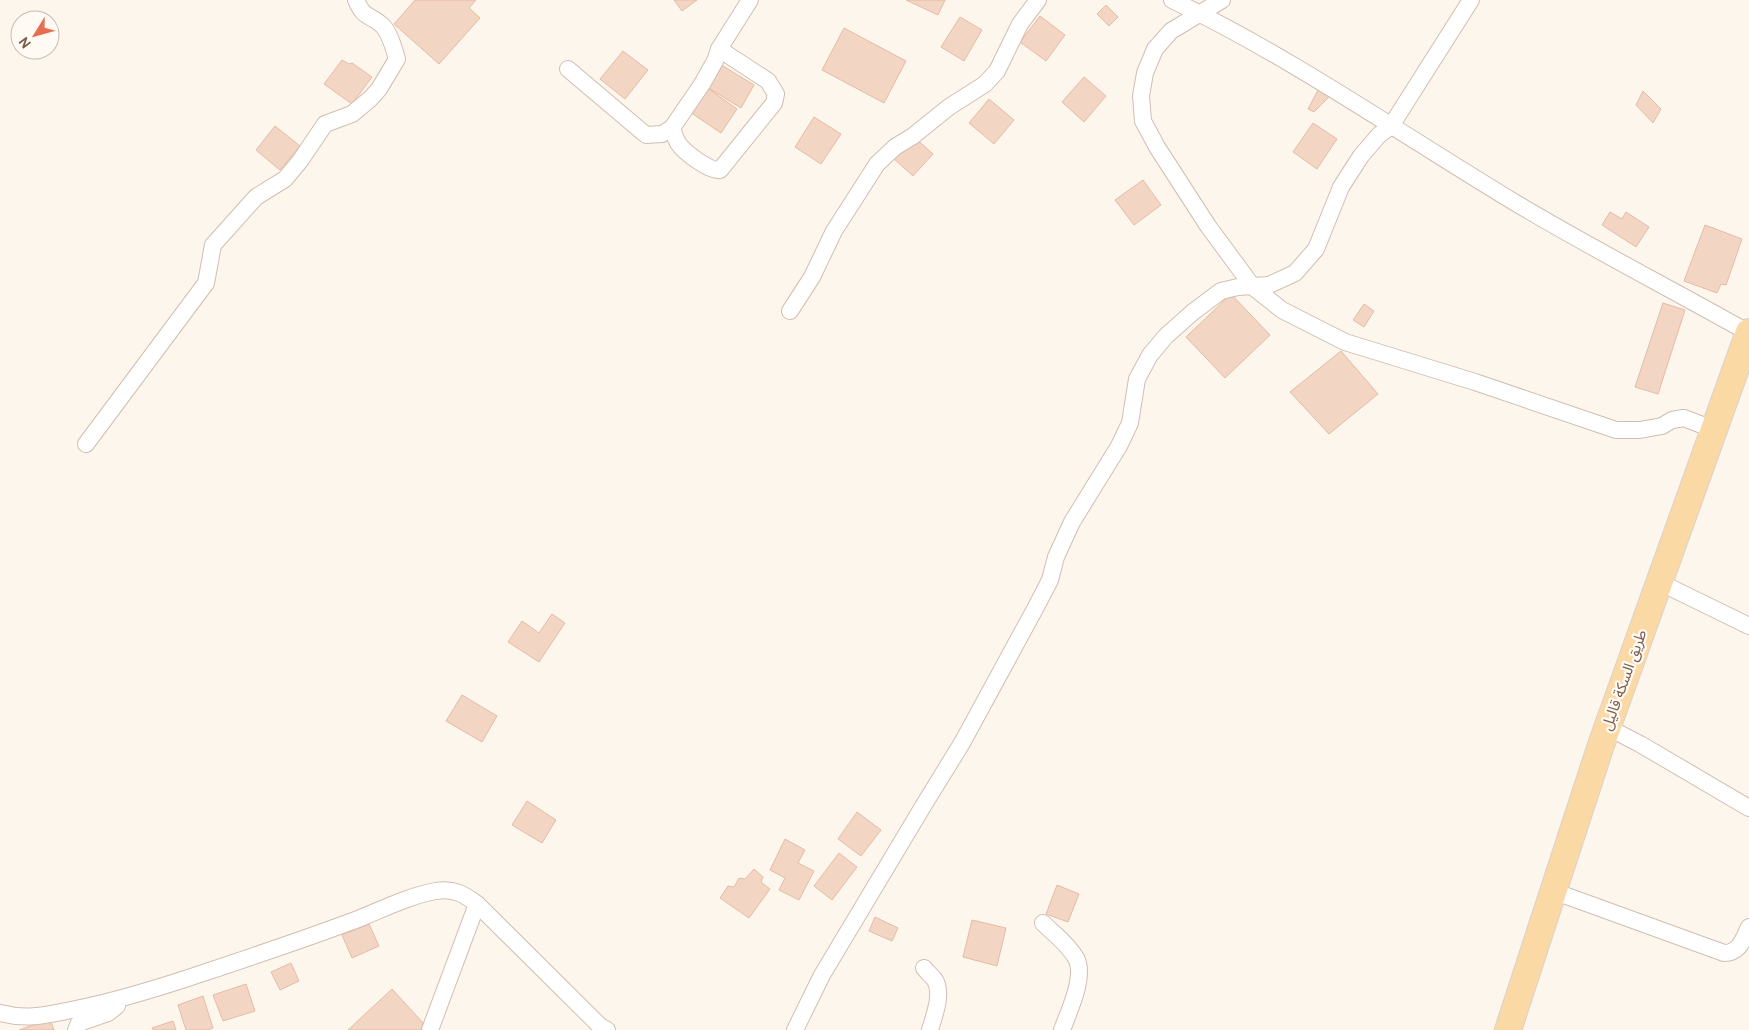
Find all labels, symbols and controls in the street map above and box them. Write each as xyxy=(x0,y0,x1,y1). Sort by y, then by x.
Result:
north arrow xyxy=(10,10,60,60)
text: N xyxy=(16,33,36,51)
street label: طريق السكة قاليل xyxy=(1598,627,1652,734)

